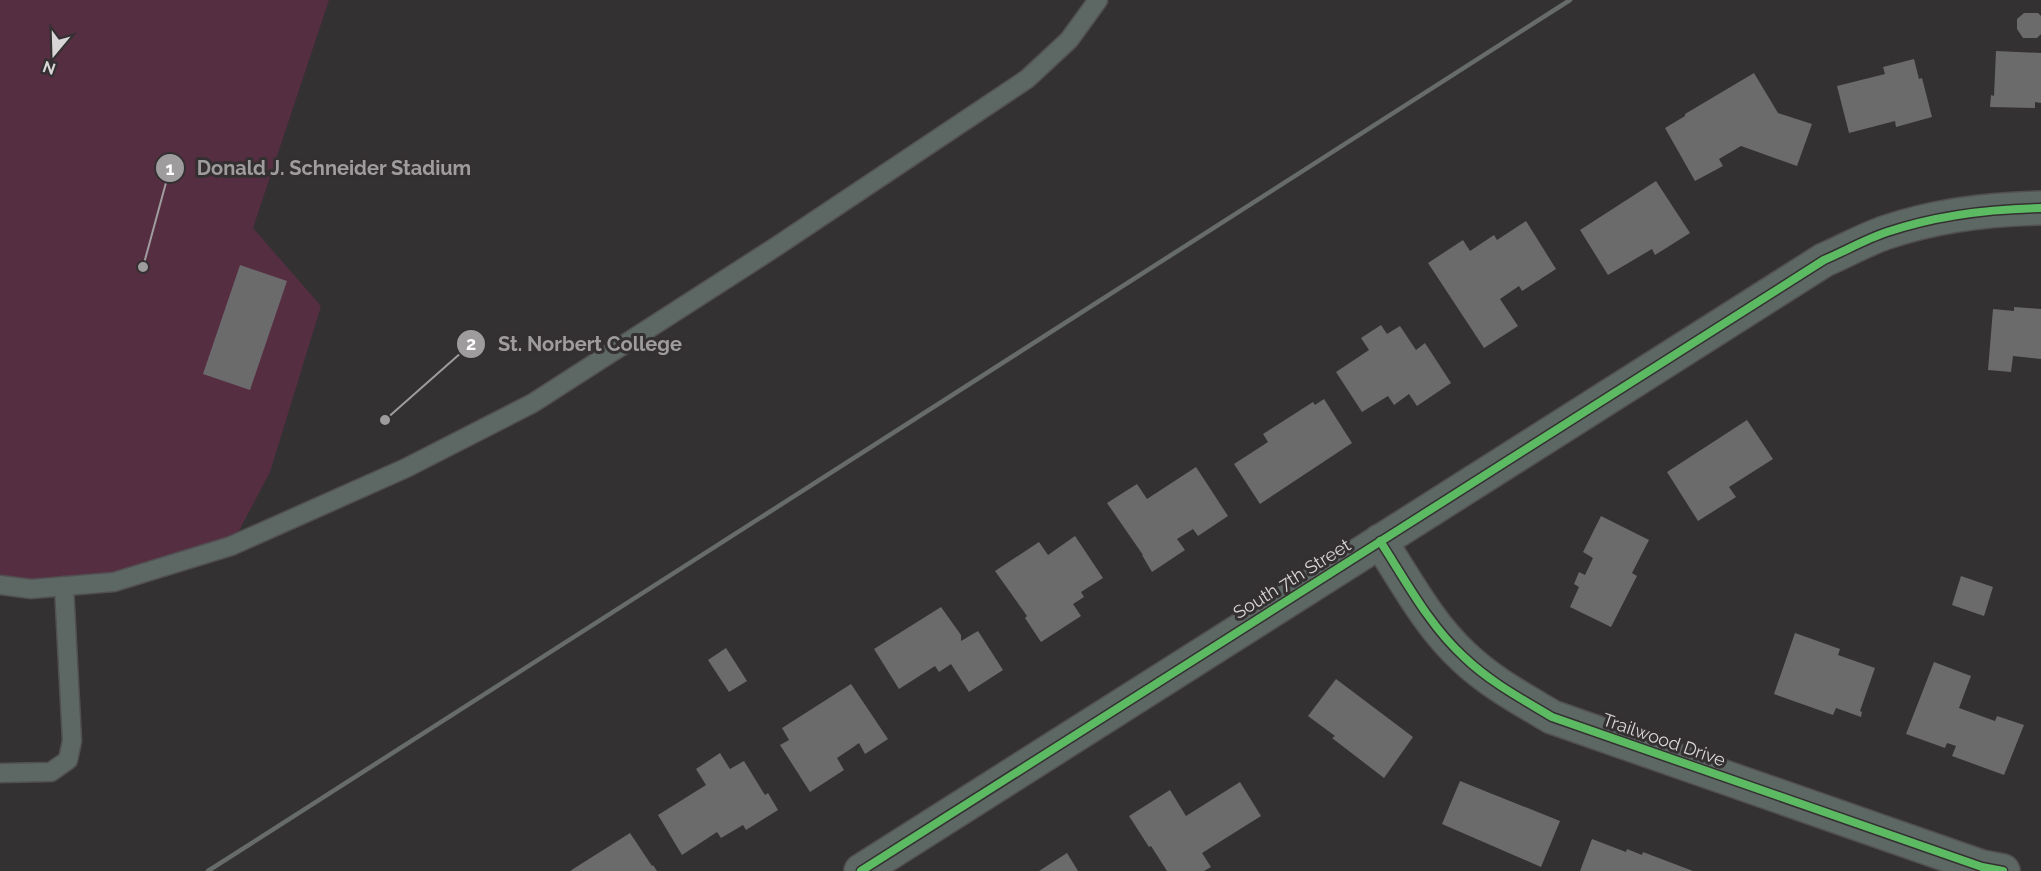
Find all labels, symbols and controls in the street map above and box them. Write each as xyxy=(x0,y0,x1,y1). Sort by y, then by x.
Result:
north arrow xyxy=(24,24,84,84)
text: N xyxy=(40,57,58,79)
callout: Donald J. Schneider Stadium xyxy=(155,149,484,187)
text: Donald J. Schneider Stadium xyxy=(197,156,471,180)
text: 1 xyxy=(166,158,175,179)
callout: St. Norbert College xyxy=(456,325,694,363)
text: St. Norbert College xyxy=(498,332,682,356)
text: 2 xyxy=(466,333,476,354)
street label: South 7th Street xyxy=(1229,534,1354,623)
street label: Trailwood Drive xyxy=(1600,709,1729,771)

